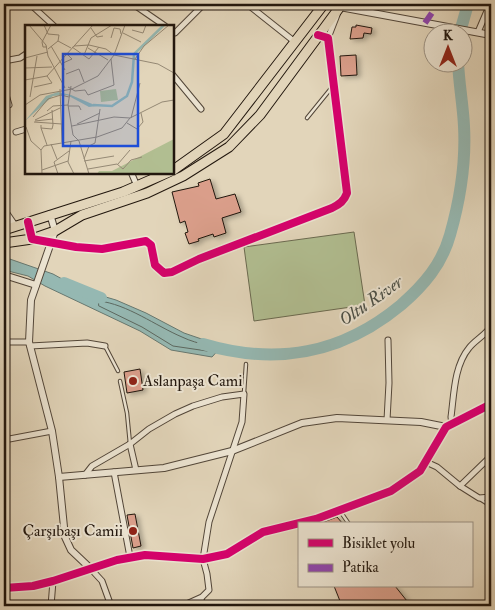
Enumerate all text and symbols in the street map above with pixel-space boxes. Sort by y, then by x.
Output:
north arrow [422,22,472,72]
inset map [25,25,174,174]
text: K [443,27,454,44]
water label: Oltu River [334,270,409,331]
place label: Aslanpaşa Cami [142,371,242,392]
marker: Aslanpaşa Cami [127,375,139,387]
place label: Çarşıbaşı Camii [22,521,123,541]
legend [298,522,472,588]
marker: Çarşıbaşı Camii [127,525,139,537]
text: Bisiklet yolu [342,534,416,553]
text: Patika [342,558,379,577]

